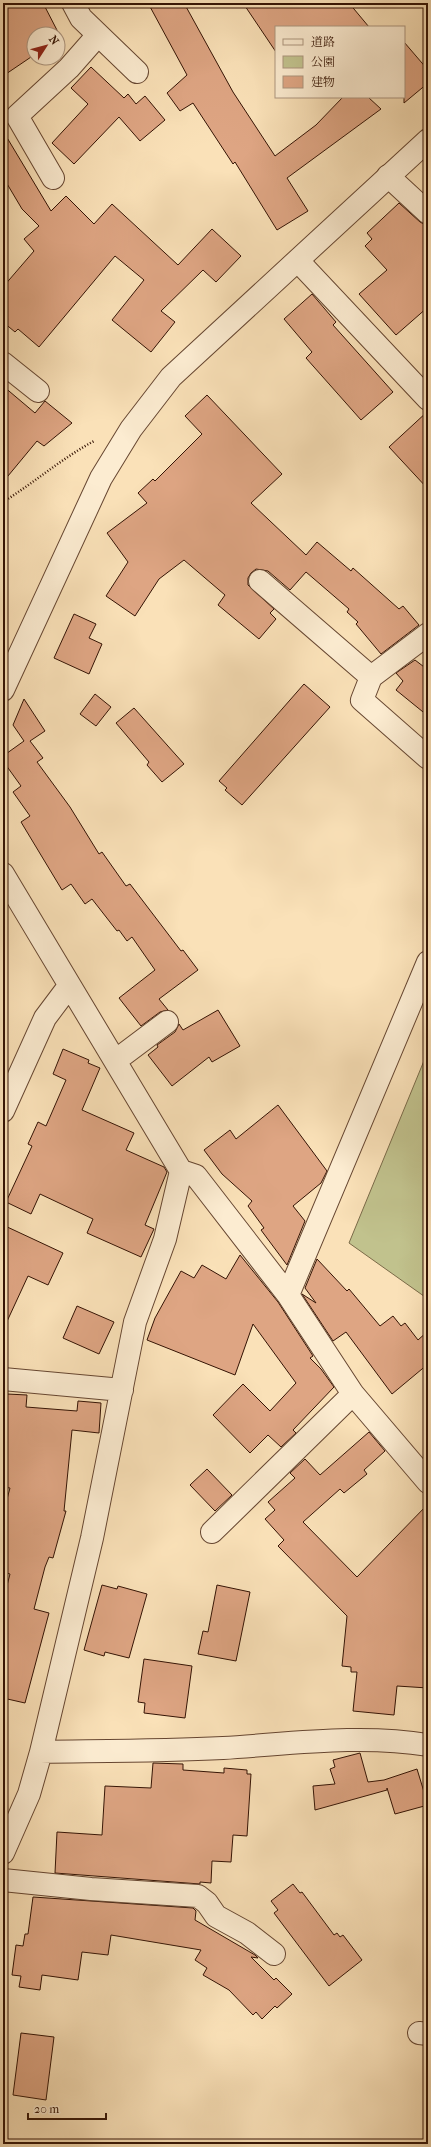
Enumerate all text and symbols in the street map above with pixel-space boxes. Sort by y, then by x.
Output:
north arrow [26,26,66,66]
legend [275,26,405,98]
text: N [46,33,62,48]
text: 道路 [311,35,335,49]
text: 公園 [311,55,335,69]
text: 建物 [311,75,335,89]
scale bar [28,2095,106,2121]
text: 20 m [34,2102,59,2116]

